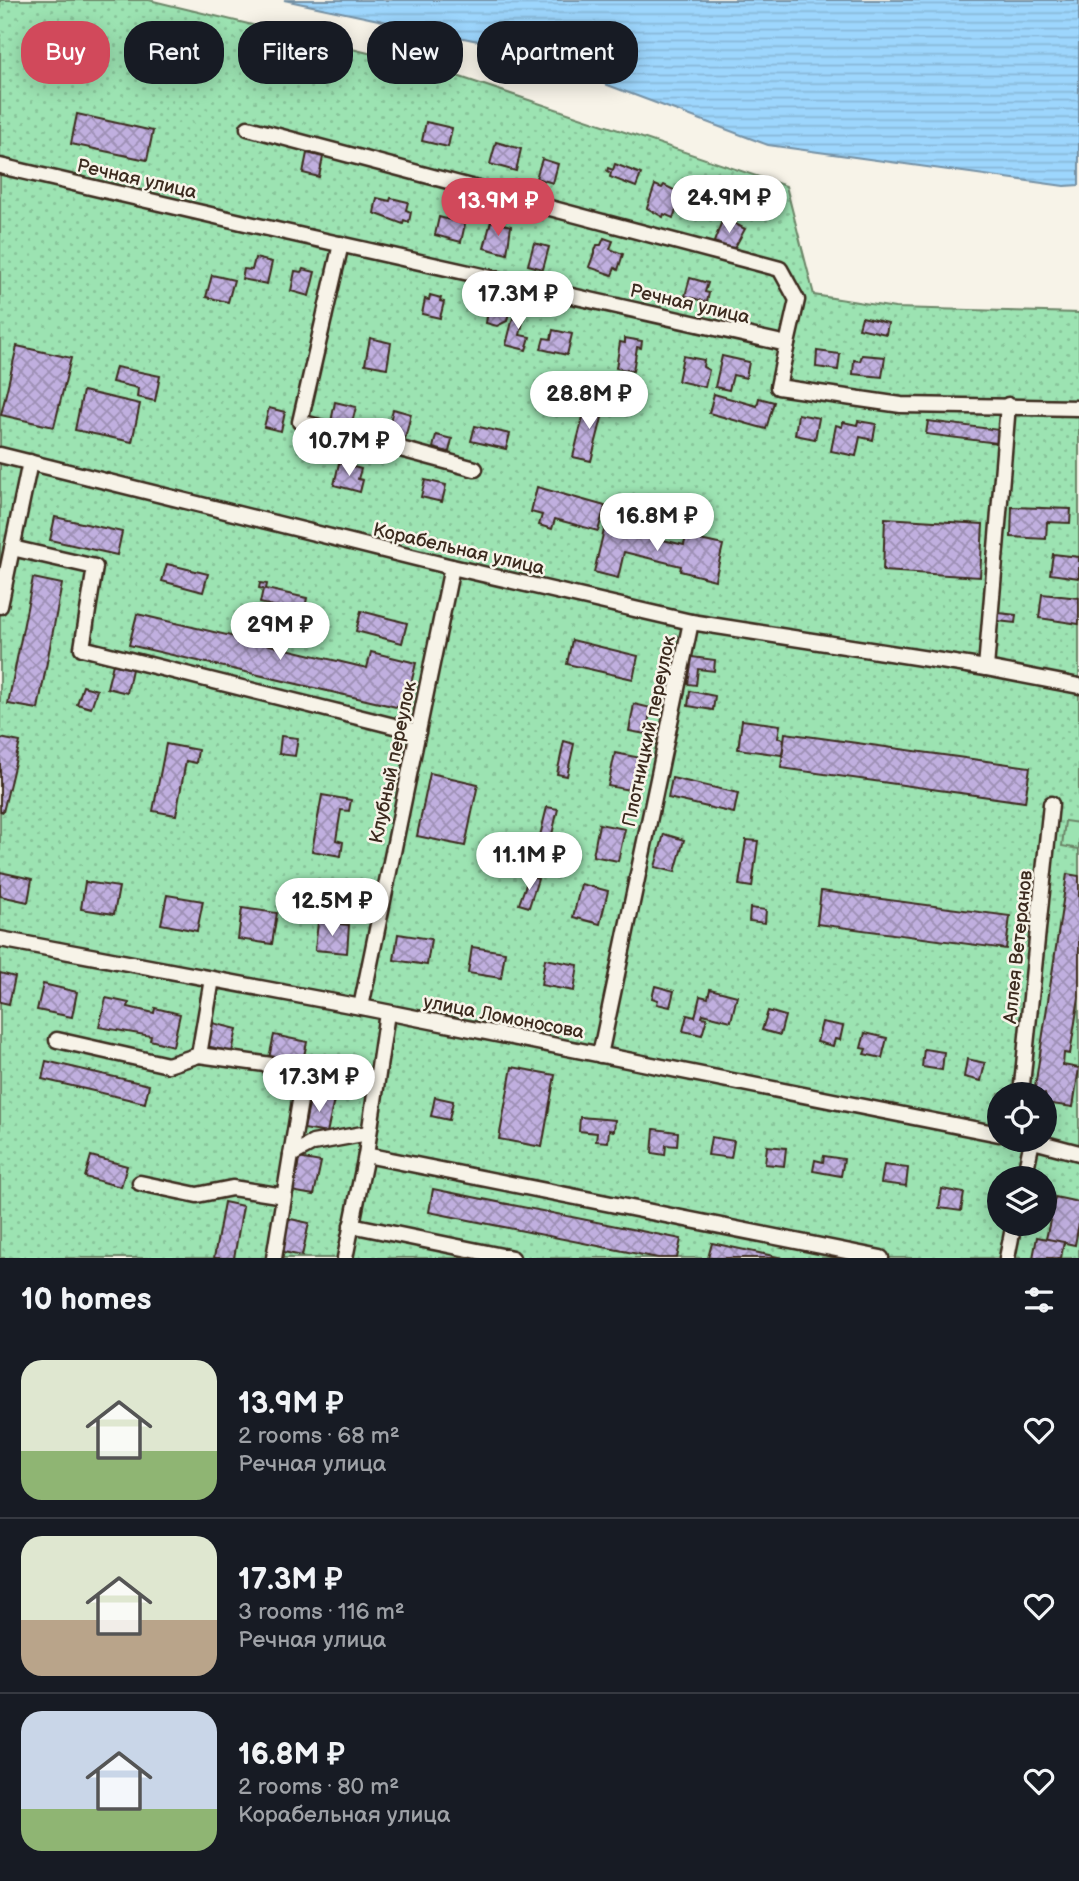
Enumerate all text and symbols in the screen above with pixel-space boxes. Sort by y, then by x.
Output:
chip: Buy [21,21,110,84]
chip: Rent [124,21,224,84]
chip: Filters [238,21,353,84]
chip: New [367,21,463,84]
chip: Apartment [477,21,638,84]
street label: Речная улица [74,154,199,204]
pin: 24.9M ₽ [664,176,794,235]
pin: 13.9M ₽ [433,178,563,238]
text: 24.9M ₽ [687,184,771,212]
text: 13.9M ₽ [457,187,539,215]
pin: 17.3M ₽ [453,272,583,331]
street label: Речная улица [627,279,752,329]
text: 17.3M ₽ [478,280,558,308]
pin: 28.8M ₽ [524,372,654,431]
text: 28.8M ₽ [546,380,632,408]
pin: 10.7M ₽ [284,419,414,478]
text: 10.7M ₽ [308,427,390,455]
pin: 16.8M ₽ [592,494,722,553]
text: 16.8M ₽ [616,502,698,530]
street label: Корабельная улица [371,519,547,580]
pin: 29M ₽ [231,602,329,662]
text: 29M ₽ [247,611,313,639]
street label: Плотницкий переулок [618,634,681,829]
street label: Клубный переулок [365,679,422,845]
pin: 11.1M ₽ [464,832,594,892]
text: 11.1M ₽ [492,841,566,869]
street label: Аллея Ветеранов [999,869,1038,1026]
pin: 12.5M ₽ [267,878,397,938]
text: 12.5M ₽ [291,887,373,915]
street label: улица Ломоносова [421,991,586,1044]
pin: 17.3M ₽ [254,1054,384,1114]
text: 17.3M ₽ [279,1063,359,1091]
map controls [987,1082,1057,1236]
button: locate [987,1082,1057,1152]
button: layers [987,1166,1057,1236]
icon: filters [1020,1281,1058,1319]
text: 10 homes [21,1282,152,1318]
text: 13.9M ₽ [238,1386,344,1422]
icon: home [77,1388,161,1472]
icon: heart [1020,1411,1058,1449]
text: 2 rooms · 68 m² [238,1422,400,1450]
text: Речная улица [238,1450,386,1478]
text: 17.3M ₽ [238,1562,343,1598]
icon: home [77,1564,161,1648]
icon: heart [1020,1587,1058,1625]
text: 3 rooms · 116 m² [238,1598,405,1626]
text: Речная улица [238,1626,386,1654]
text: 16.8M ₽ [238,1737,345,1773]
icon: home [77,1739,161,1823]
icon: heart [1020,1762,1058,1800]
text: 2 rooms · 80 m² [238,1773,399,1801]
text: Корабельная улица [238,1801,451,1829]

